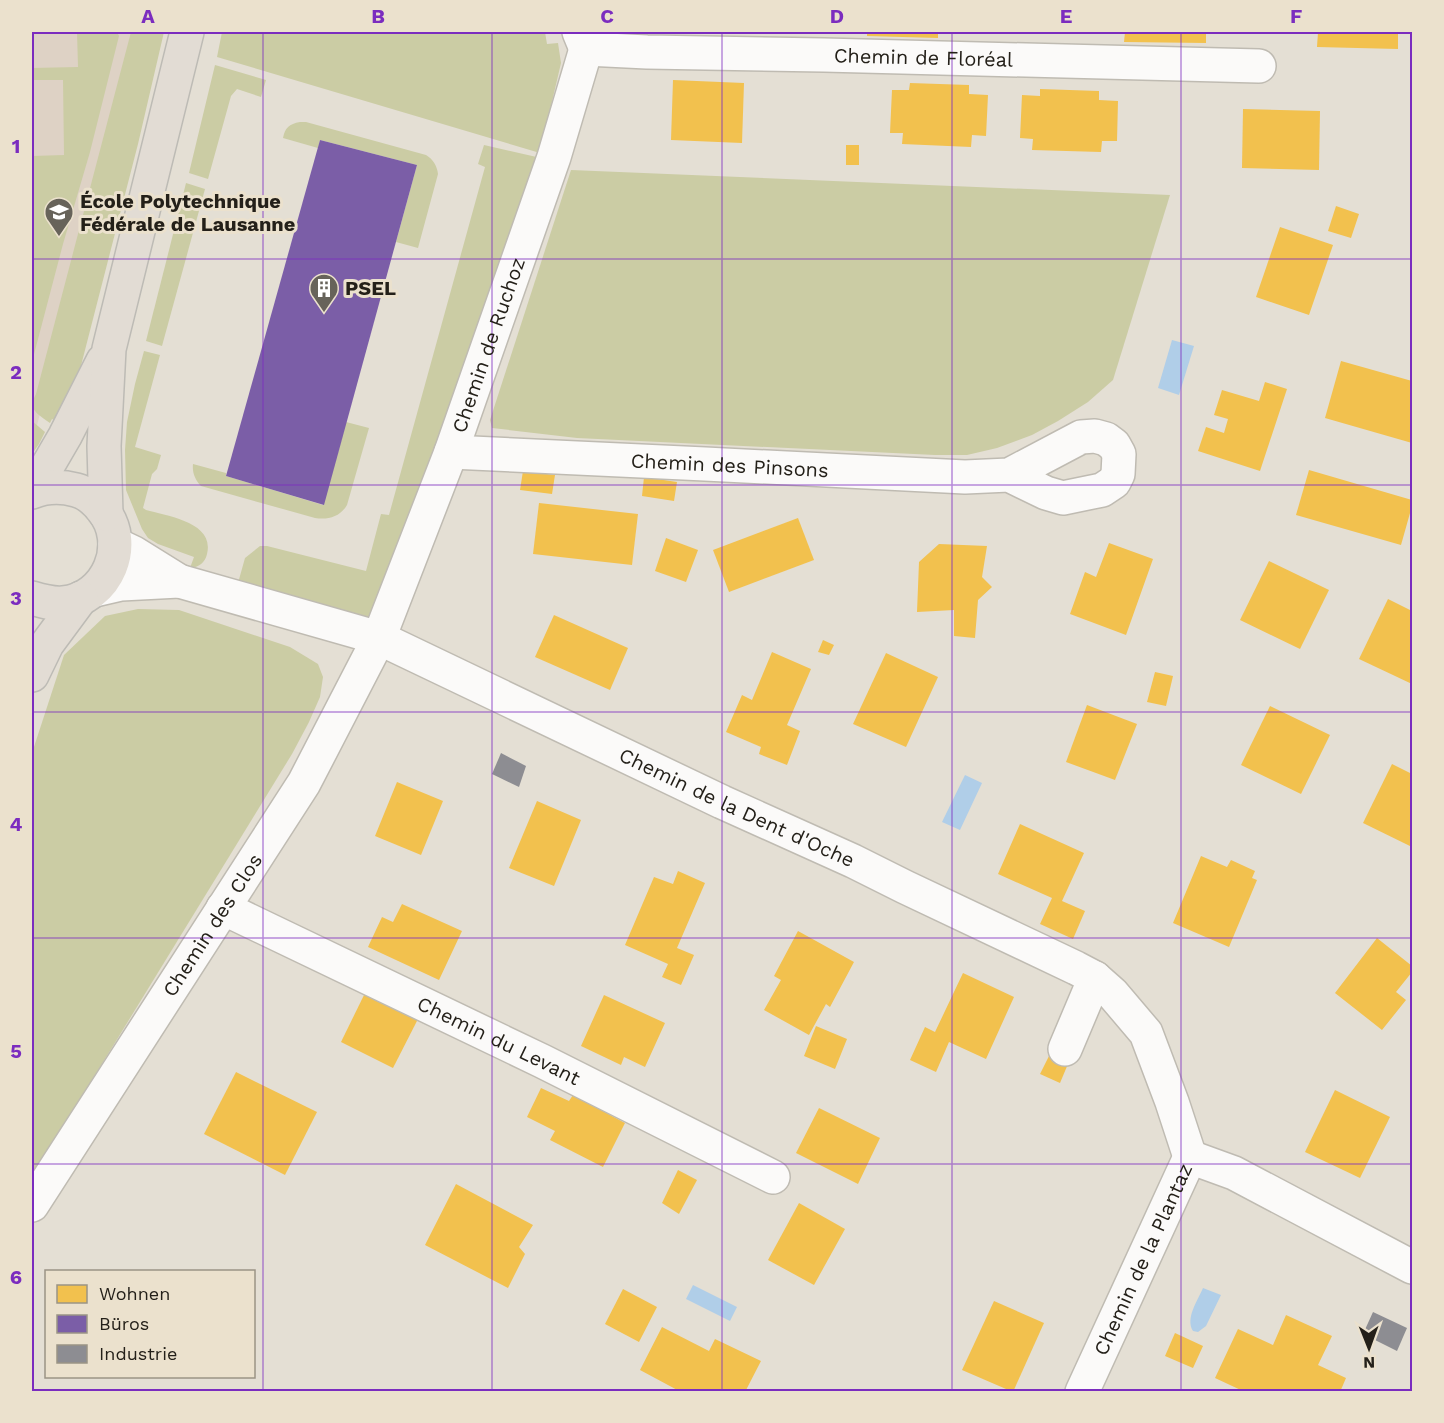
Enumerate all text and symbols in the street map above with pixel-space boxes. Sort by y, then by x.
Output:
text: A [141,4,155,28]
text: B [371,4,385,28]
text: C [600,4,614,28]
text: D [830,4,844,28]
text: E [1060,4,1072,28]
text: F [1290,4,1302,28]
street label: Chemin de Floréal [834,43,1013,72]
text: 1 [12,134,20,158]
place label: École Polytechnique Fédérale de Lausanne [80,189,295,236]
school or university icon: École Polytechnique Fédérale de Lausanne [43,196,75,238]
street label: Chemin de Ruchoz [447,254,530,436]
building icon: PSEL [308,272,340,314]
place label: PSEL [345,276,396,300]
text: 2 [10,360,22,384]
street label: Chemin des Pinsons [630,449,829,482]
text: 3 [10,586,22,610]
street label: Chemin de la Dent d'Oche [615,743,858,872]
text: 4 [10,812,23,836]
street label: Chemin des Clos [158,849,267,1001]
street label: Chemin du Levant [413,991,585,1090]
text: 5 [10,1039,22,1063]
street label: Chemin de la Plantaz [1089,1160,1197,1359]
text: 6 [10,1265,22,1289]
legend [45,1270,255,1378]
text: Wohnen [99,1283,170,1304]
text: Büros [99,1313,149,1334]
north arrow [1339,1318,1399,1378]
text: Industrie [99,1343,177,1364]
text: N [1363,1353,1375,1372]

